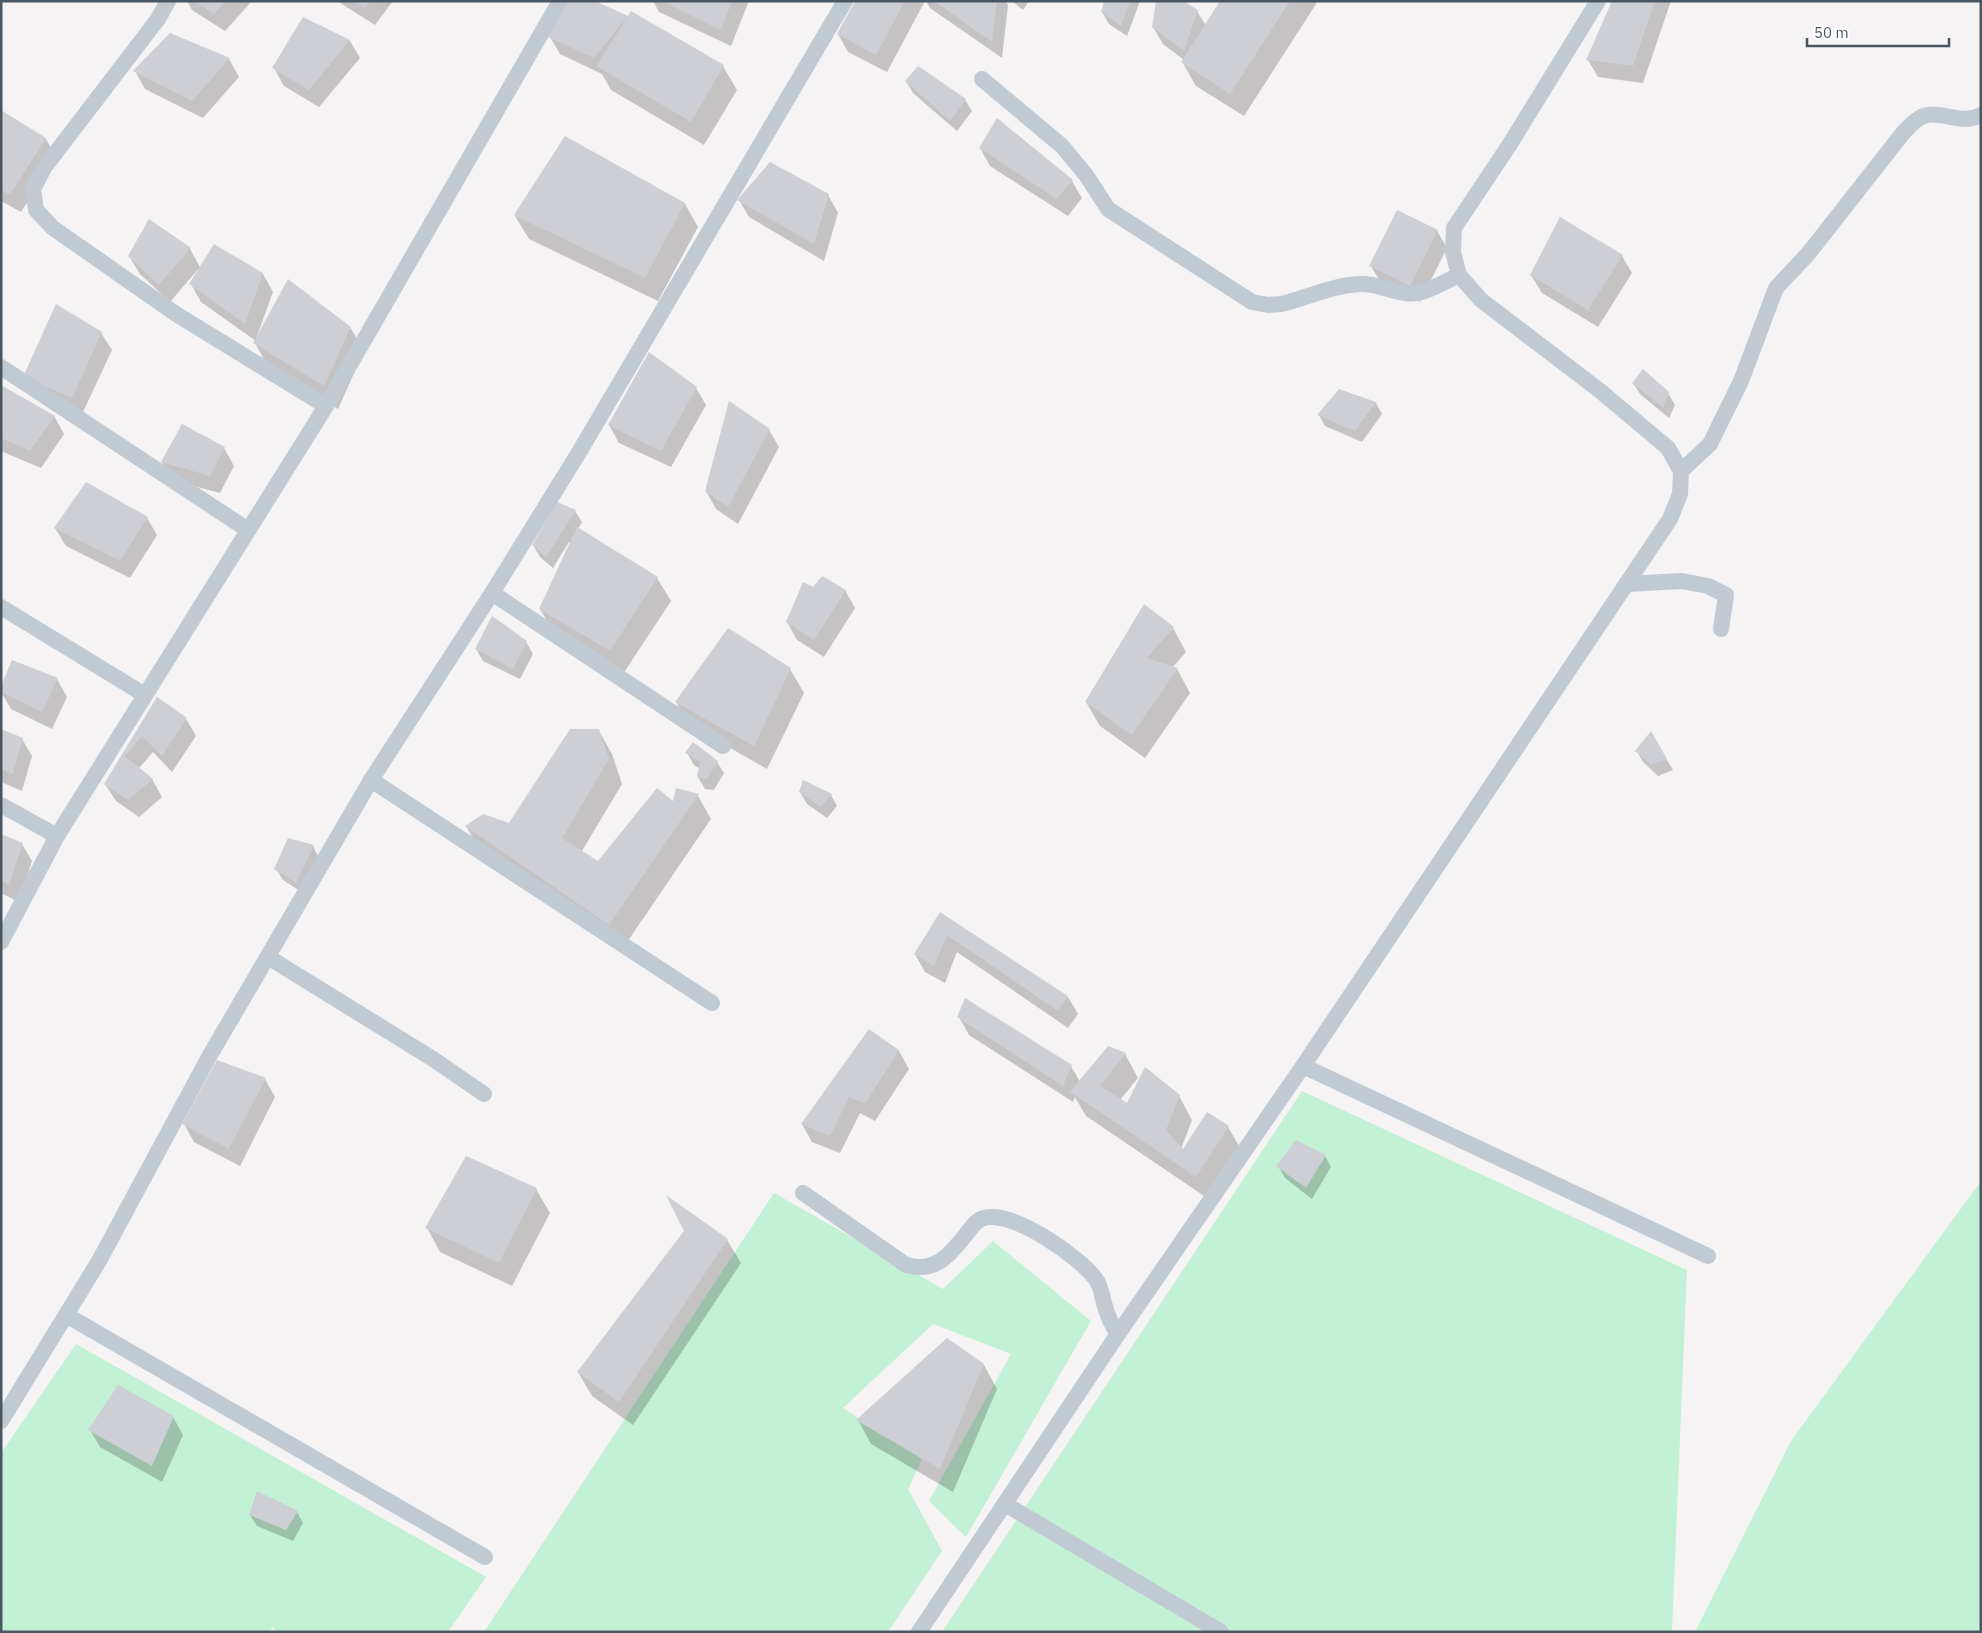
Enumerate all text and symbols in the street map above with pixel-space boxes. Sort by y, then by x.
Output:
scale bar [1807,15,1950,47]
text: 50 m [1814,23,1849,42]

